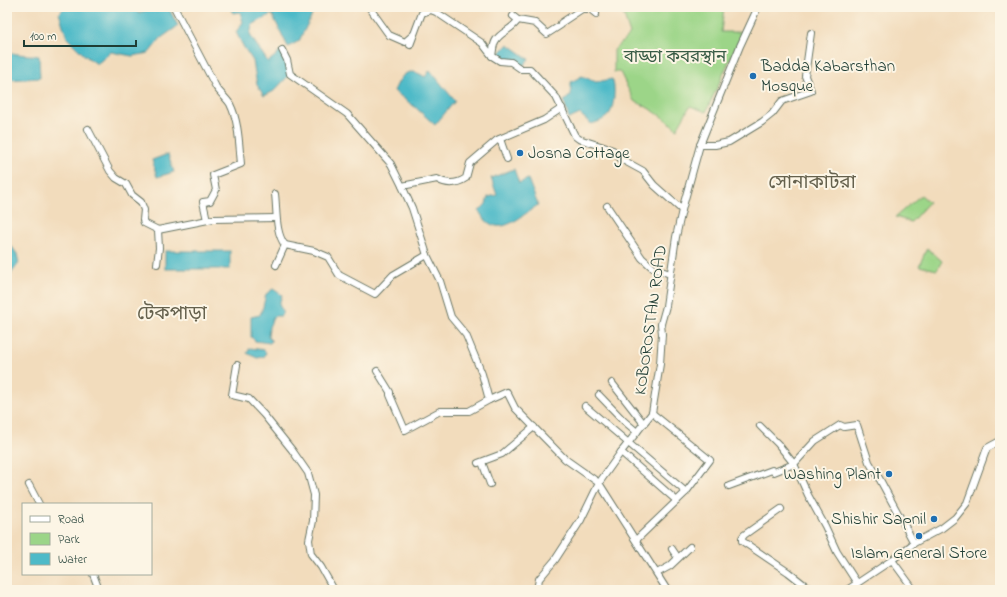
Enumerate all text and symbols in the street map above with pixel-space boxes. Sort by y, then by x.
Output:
scale bar [24,22,136,48]
text: 100 m [30,28,57,46]
park label: বাড্ডা কবরস্থান [623,45,727,70]
place label: Badda Kabarsthan Mosque [760,54,895,99]
marker: Badda Kabarsthan Mosque [748,71,758,81]
place label: Josna Cottage [528,141,630,168]
marker: Josna Cottage [515,148,525,158]
district label: সোনাকাটরা [768,170,857,197]
street label: KOBOROSTAN ROAD [628,243,674,397]
district label: টেকপাড়া [137,301,208,328]
place label: Washing Plant [784,462,881,489]
marker: Washing Plant [884,469,894,479]
legend [22,503,152,575]
place label: Shishir Sapnil [831,507,926,532]
text: Road [58,511,84,529]
marker: Shishir Sapnil [929,514,939,524]
text: Park [58,531,80,549]
marker: Islam General Store [914,531,924,541]
place label: Islam General Store [851,541,988,566]
text: Water [58,551,87,569]

